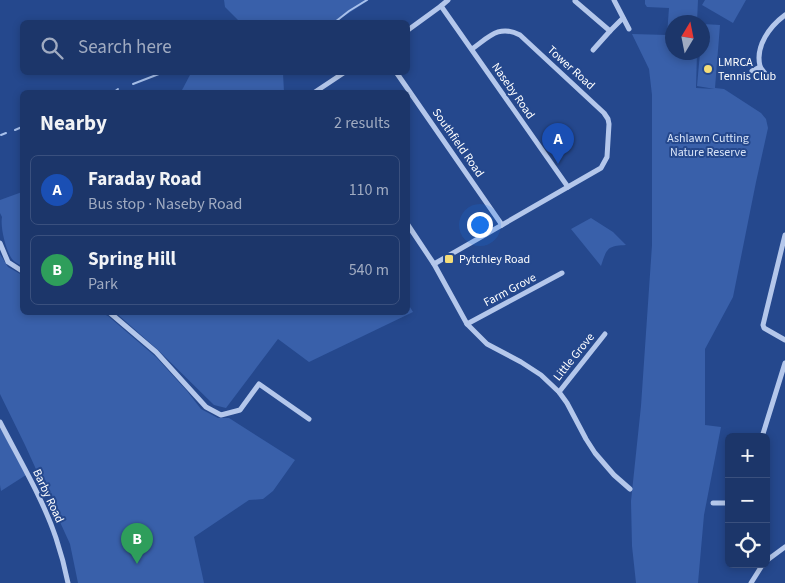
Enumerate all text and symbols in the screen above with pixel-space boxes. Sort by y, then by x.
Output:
north arrow [665,15,710,60]
search box [20,20,410,75]
icon: search [38,34,66,62]
text: Search here [78,34,172,61]
street label: Tower Road [543,42,599,94]
place label: LMRCA Tennis Club [718,54,777,85]
street label: Naseby Road [487,59,539,123]
marker: LMRCA Tennis Club [702,63,714,75]
street label: Southfield Road [428,105,488,181]
text: Nearby [40,108,107,138]
text: 2 results [334,112,390,134]
pin: A [542,123,574,164]
park label: Ashlawn Cutting Nature Reserve [667,130,749,161]
text: Faraday Road [88,166,202,193]
text: A [52,179,62,201]
text: 110 m [349,179,389,201]
text: Bus stop · Naseby Road [88,193,242,215]
your location [467,212,493,238]
text: Spring Hill [88,246,176,273]
place label: Pytchley Road [459,251,530,268]
marker: Pytchley Road [443,253,455,265]
text: B [52,259,62,281]
text: 540 m [349,259,389,281]
street label: Farm Grove [481,269,539,311]
text: Park [88,273,118,295]
street label: Little Grove [549,329,599,385]
map controls [725,433,770,568]
button: + [725,433,770,478]
street label: Barby Road [28,466,68,526]
button: − [725,478,770,523]
pin: B [121,523,153,564]
button: locate [725,523,770,568]

